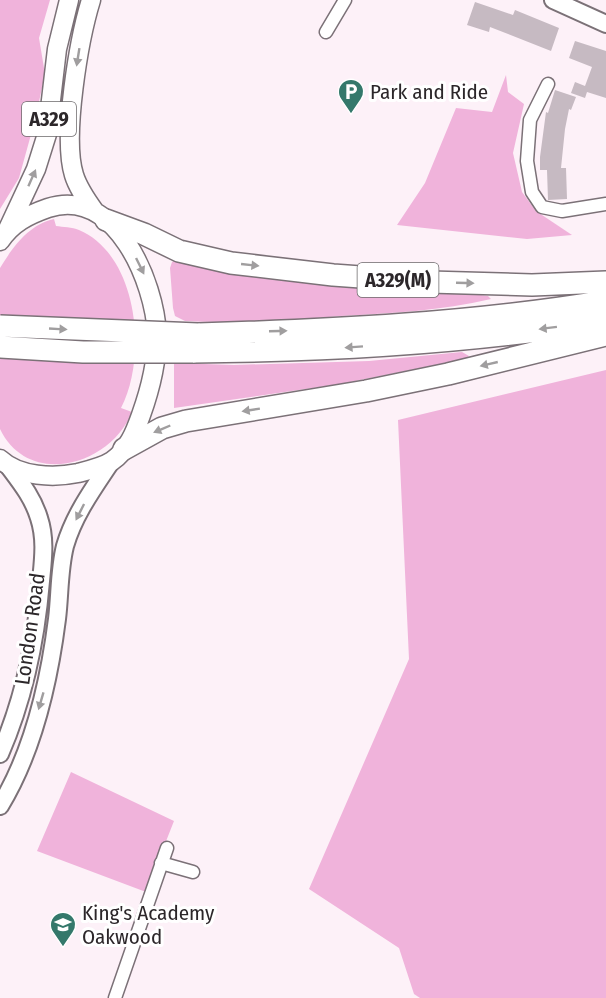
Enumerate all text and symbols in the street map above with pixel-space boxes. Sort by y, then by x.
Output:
one-way arrow [74,48,83,67]
parking icon: Park and Ride [336,77,366,115]
place label: Park and Ride [370,79,488,105]
road number: A329 [22,102,76,136]
one-way arrow [27,168,37,186]
one-way arrow [135,258,145,275]
one-way arrow [240,260,259,270]
road number: A329(M) [358,263,438,297]
one-way arrow [455,279,474,288]
one-way arrow [49,324,68,334]
one-way arrow [538,324,557,333]
one-way arrow [268,327,287,336]
one-way arrow [344,342,363,352]
one-way arrow [480,360,498,370]
one-way arrow [242,406,261,415]
one-way arrow [153,425,171,434]
one-way arrow [75,503,85,520]
street label: London Road [9,571,51,687]
one-way arrow [36,693,45,711]
place label: King's Academy Oakwood [82,900,215,950]
school or university icon: King's Academy Oakwood [48,910,78,948]

